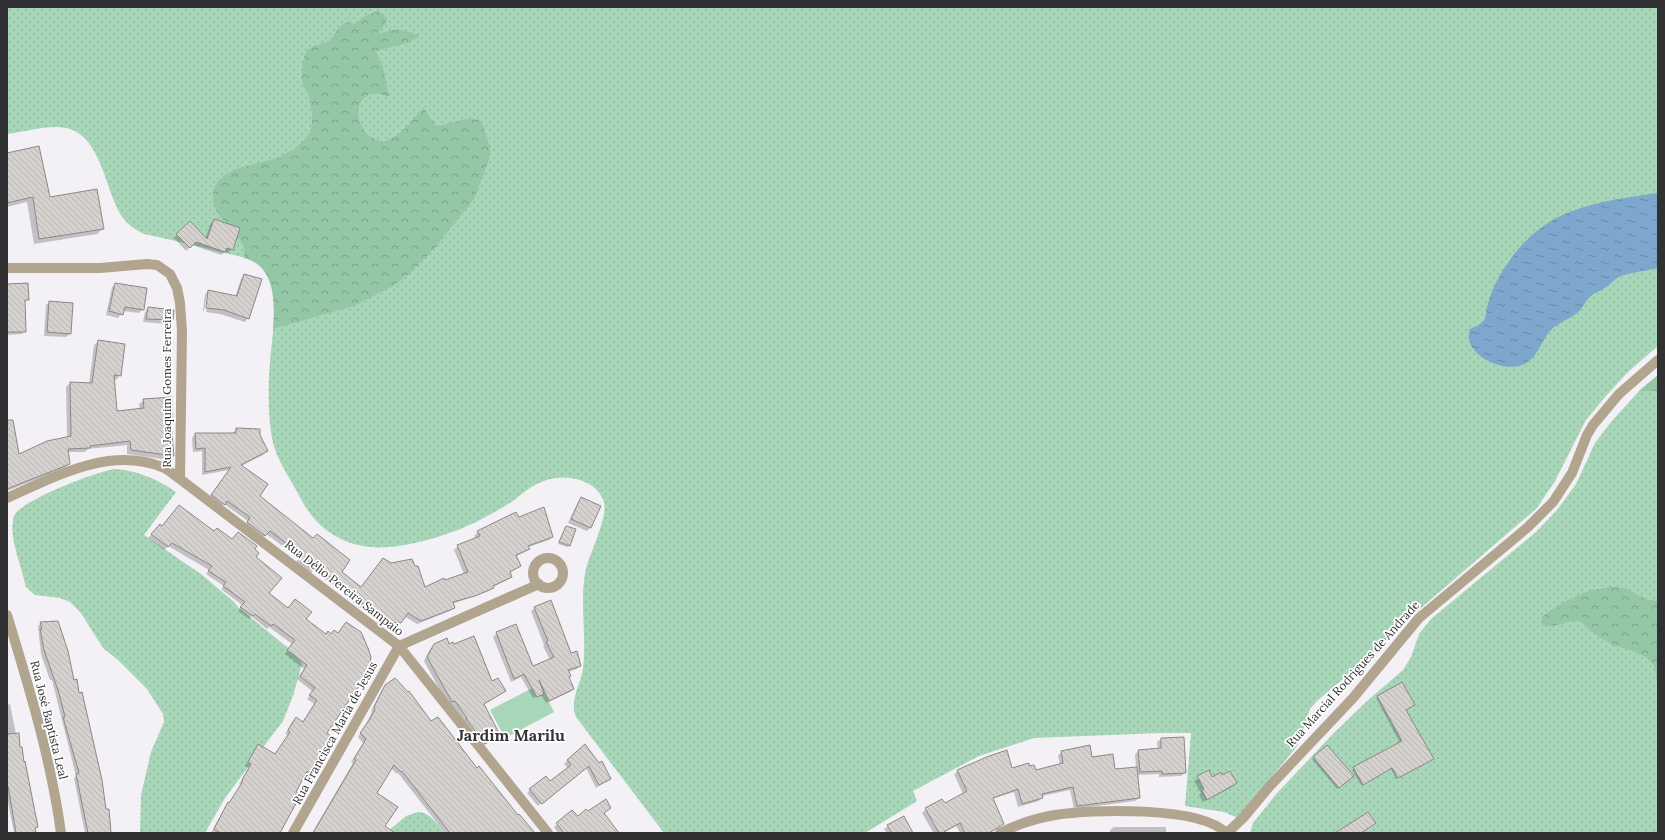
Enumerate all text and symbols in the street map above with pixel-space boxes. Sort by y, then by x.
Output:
street label: Rua Joaquim Gomes Ferreira [159,308,174,468]
street label: Rua Délio Pereira Sampaio [282,536,407,639]
street label: Rua Marcial Rodrigues de Andrade [1283,597,1423,750]
street label: Rua Francisca Maria de Jesus [289,658,380,807]
street label: Rua José Baptista Leal [27,659,72,781]
district label: Jardim Marilu [457,725,565,745]

